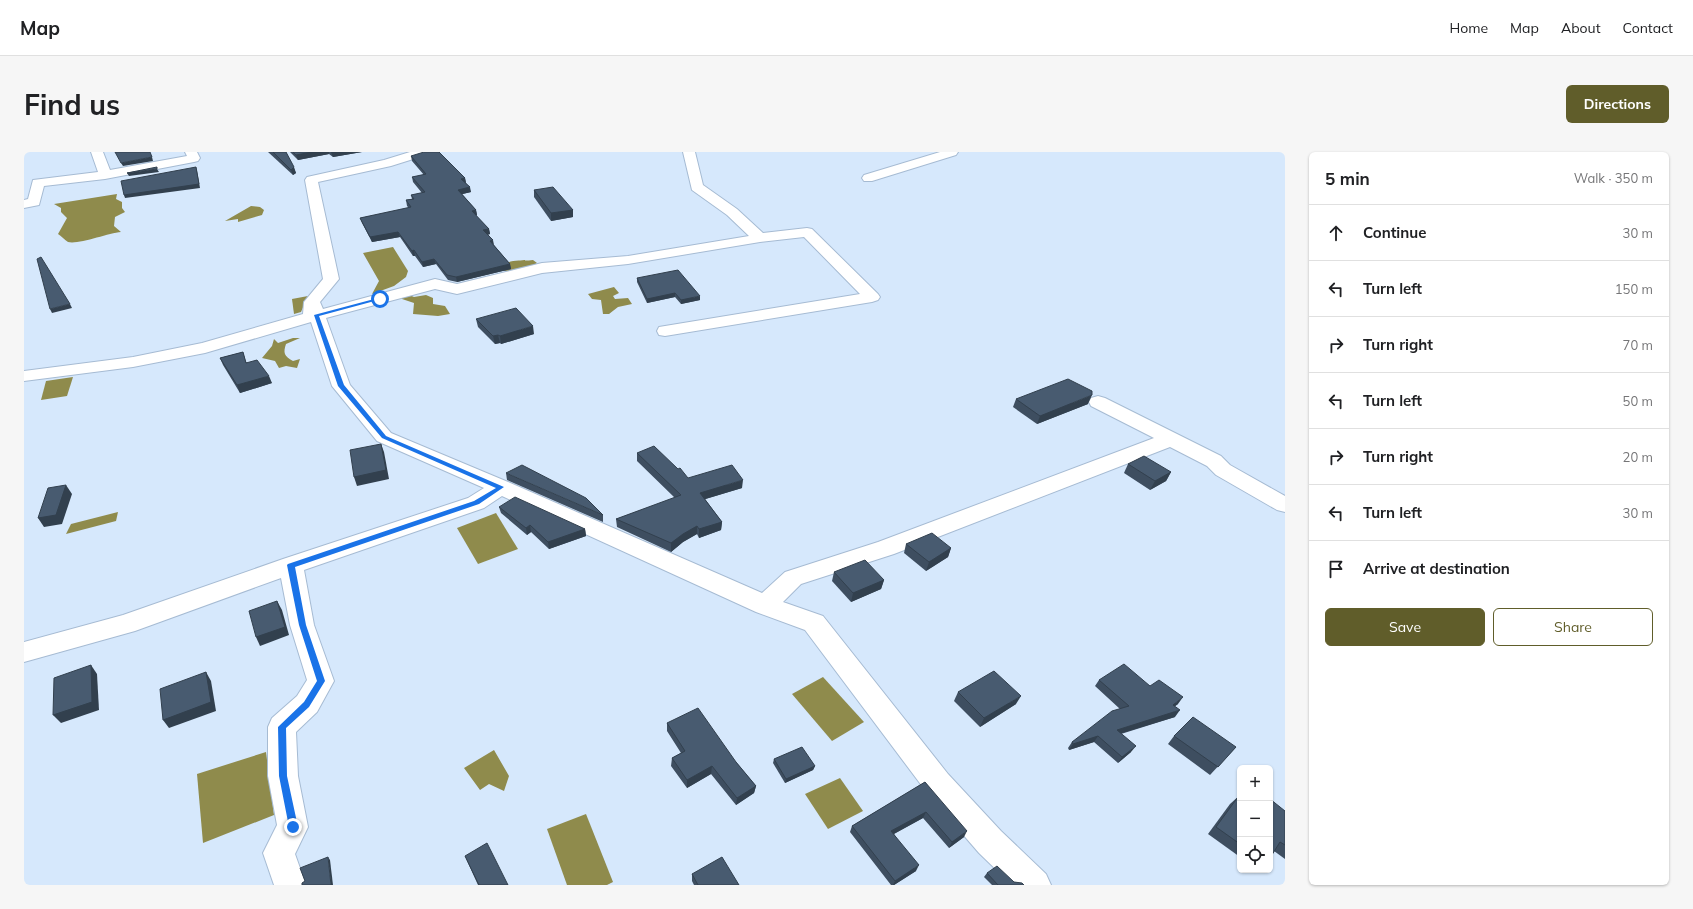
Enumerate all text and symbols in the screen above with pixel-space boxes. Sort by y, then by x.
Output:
text: Map [20,16,60,40]
text: Home [1449,19,1488,37]
text: Map [1510,19,1539,37]
text: About [1561,19,1601,37]
text: Contact [1623,19,1673,37]
button: Directions [1566,85,1669,123]
text: Find us [24,87,120,122]
text: 5 min [1325,168,1370,189]
text: Walk · 350 m [1574,170,1653,186]
icon: ahead [1325,222,1347,244]
text: Continue [1363,223,1426,242]
text: 30 m [1623,225,1653,241]
icon: left [1325,278,1347,300]
text: Turn left [1363,279,1422,298]
text: 150 m [1615,281,1653,297]
route start [371,290,389,308]
icon: right [1325,334,1347,356]
text: Turn right [1363,335,1433,354]
text: 70 m [1623,337,1653,353]
icon: left [1325,390,1347,412]
text: Turn left [1363,391,1422,410]
text: 50 m [1623,393,1653,409]
icon: right [1325,446,1347,468]
text: Turn right [1363,447,1433,466]
text: 20 m [1623,449,1653,465]
icon: left [1325,502,1347,524]
text: Turn left [1363,503,1422,522]
text: 30 m [1623,505,1653,521]
icon: arrive [1325,558,1347,580]
text: Arrive at destination [1363,559,1510,578]
button: Save [1325,608,1485,646]
button: Share [1493,608,1653,646]
map controls [1237,765,1273,873]
button: + [1237,765,1273,801]
button: − [1237,801,1273,837]
route end [284,818,302,836]
button: locate [1237,837,1273,873]

